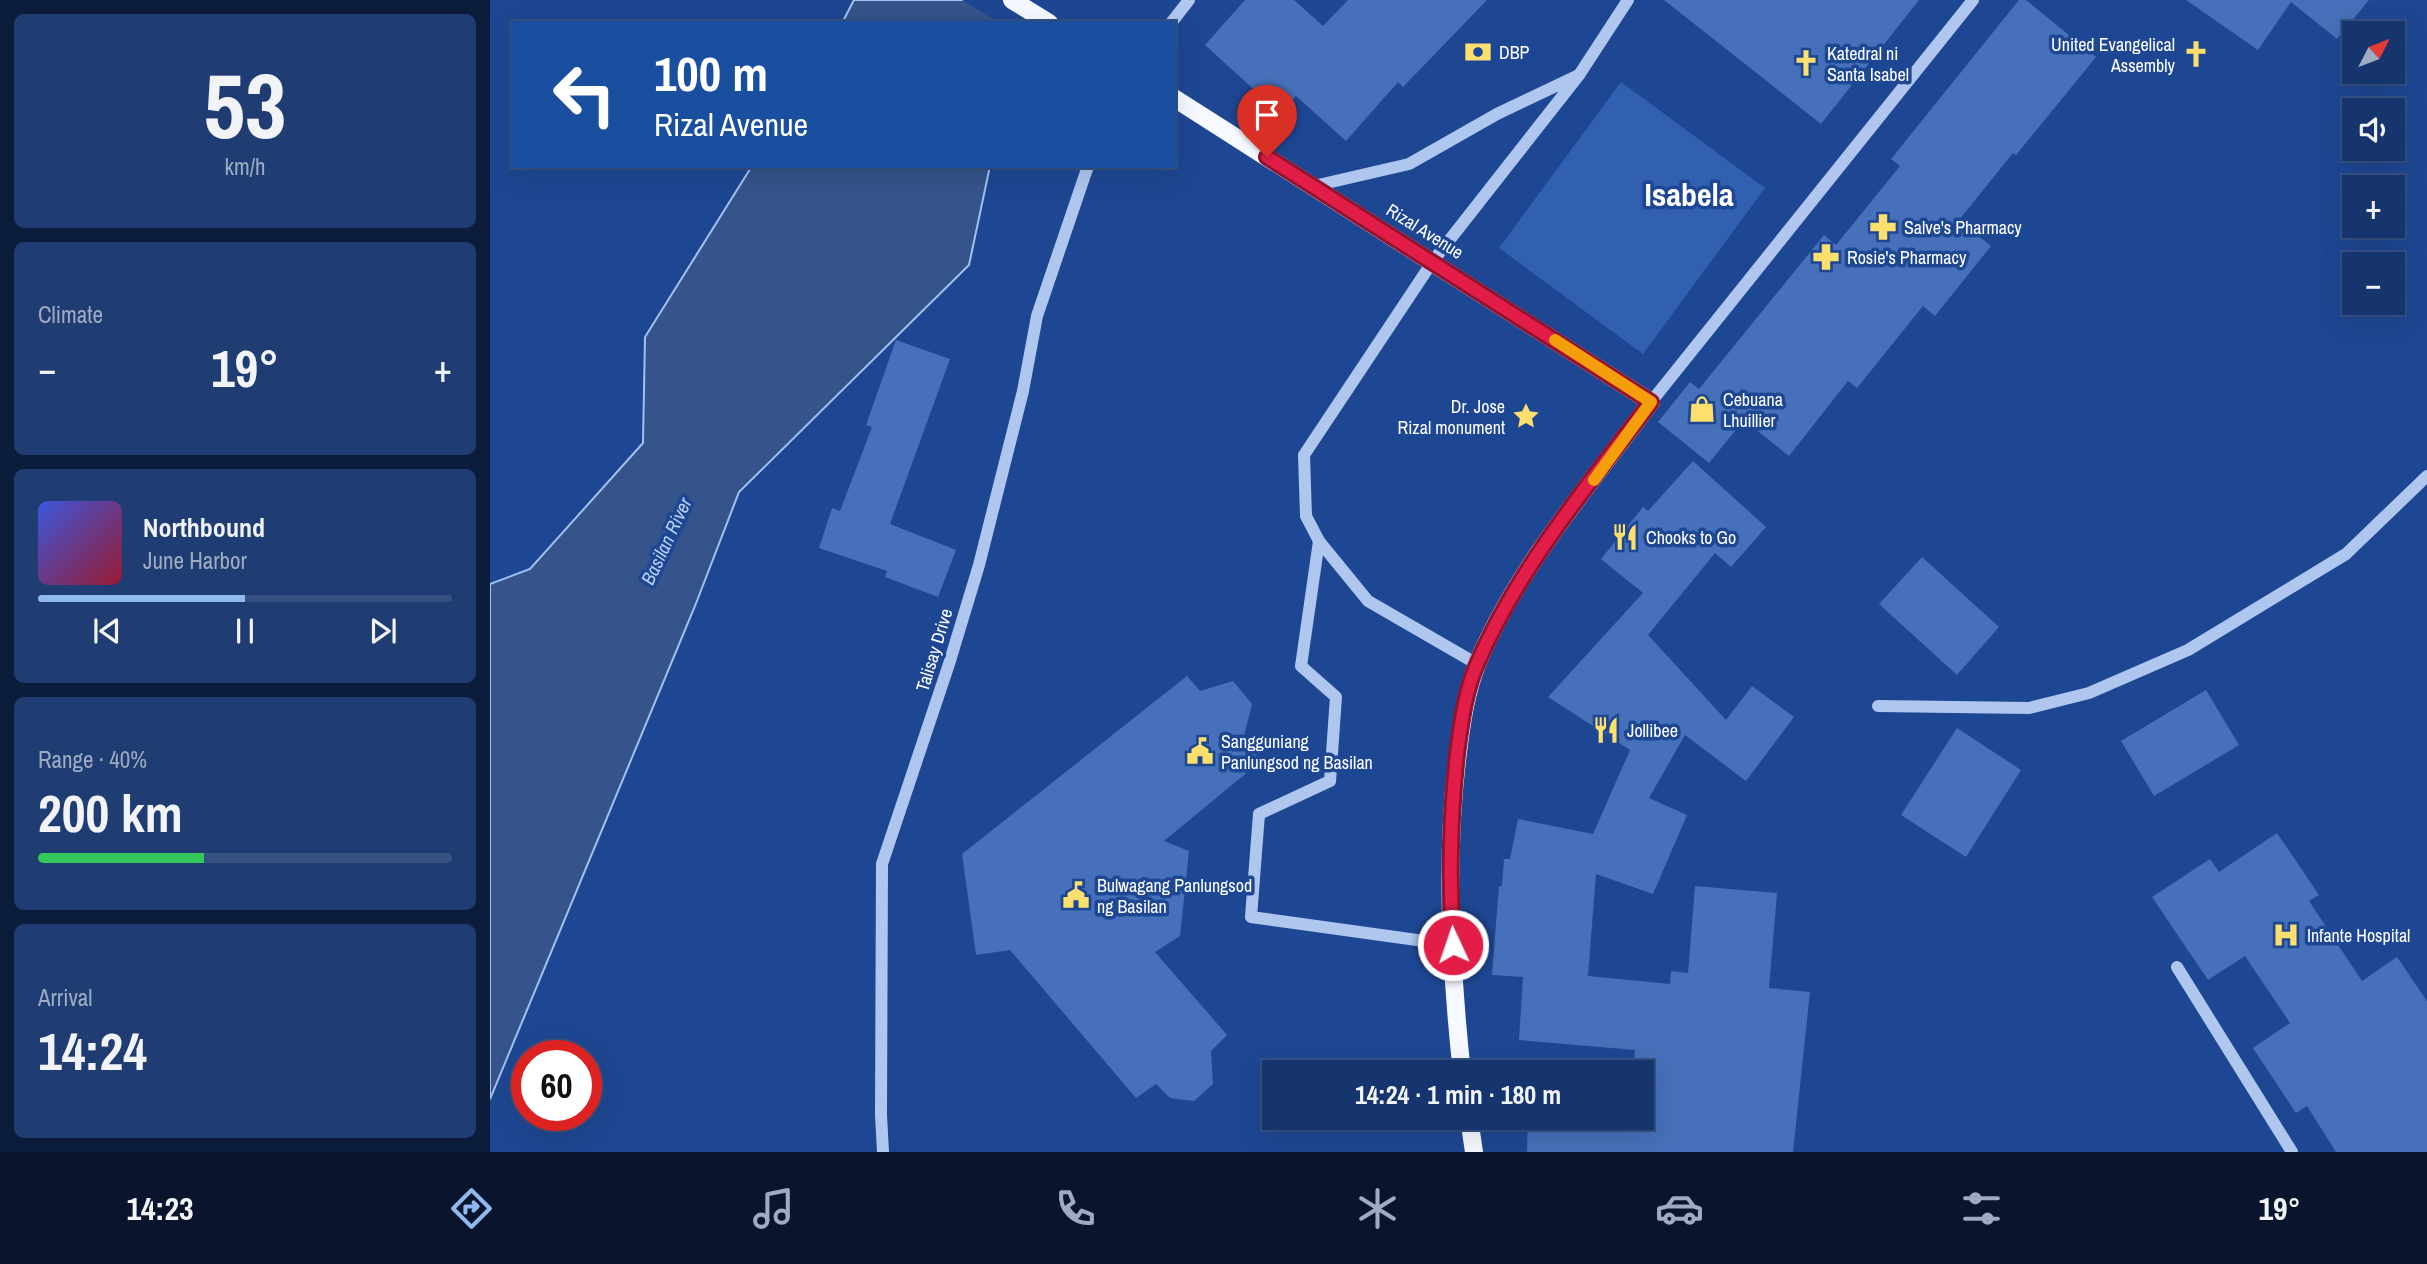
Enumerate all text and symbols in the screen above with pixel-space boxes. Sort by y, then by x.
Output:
north arrow [2342,21,2404,84]
map controls [2342,21,2405,315]
place label: United Evangelical Assembly [2051,32,2176,78]
bank icon: DBP [1463,37,1493,67]
church icon: United Evangelical Assembly [2181,39,2211,69]
text: 100 m [654,40,768,106]
place label: DBP [1499,40,1530,65]
place label: Katedral ni Santa Isabel [1827,41,1909,87]
text: 53 [204,44,287,166]
church icon: Katedral ni Santa Isabel [1791,48,1821,78]
icon: left [539,49,630,140]
pin [1237,85,1297,157]
icon: arrive [1248,96,1286,134]
button: sound [2342,98,2405,161]
text: Rizal Avenue [654,103,808,146]
text: km/h [225,151,265,182]
district label: Isabela [1645,173,1734,216]
button: + [2342,175,2405,238]
street label: Rizal Avenue [1382,197,1468,265]
pharmacy icon: Salve's Pharmacy [1868,212,1898,242]
place label: Salve's Pharmacy [1904,215,2022,240]
pharmacy icon: Rosie's Pharmacy [1811,242,1841,272]
place label: Rosie's Pharmacy [1847,245,1967,270]
button: − [2342,252,2405,315]
text: Climate [38,299,103,330]
text: 19° [211,333,279,403]
text: − [38,343,56,394]
text: + [434,343,452,394]
place label: Cebuana Lhuillier [1723,387,1783,433]
place label: Dr. Jose Rizal monument [1398,394,1505,440]
shop icon: Cebuana Lhuillier [1687,394,1717,424]
place icon: Dr. Jose Rizal monument [1511,401,1541,431]
water label: Basilan River [634,492,698,589]
text: Northbound [143,510,265,545]
restaurant icon: Chooks to Go [1610,522,1640,552]
place label: Chooks to Go [1646,525,1736,550]
text: June Harbor [143,545,247,576]
street label: Talisay Drive [910,605,958,695]
icon: previous [88,612,126,650]
icon: pause [226,612,264,650]
icon: next [364,612,402,650]
restaurant icon: Jollibee [1591,715,1621,745]
place label: Jollibee [1627,718,1678,743]
place label: Sangguniang Panlungsod ng Basilan [1221,729,1373,775]
public building icon: Sangguniang Panlungsod ng Basilan [1185,736,1215,766]
text: Range · 40% [38,744,147,775]
text: 200 km [38,778,183,848]
place label: Bulwagang Panlungsod ng Basilan [1097,873,1252,919]
public building icon: Bulwagang Panlungsod ng Basilan [1061,880,1091,910]
position arrow [1416,908,1490,982]
hospital icon: Infante Hospital [2271,920,2301,950]
place label: Infante Hospital [2307,923,2410,948]
text: Arrival [38,982,93,1013]
text: 14:24 [38,1016,147,1086]
speed limit sign: 60 [511,1040,602,1131]
text: 14:24 · 1 min · 180 m [1355,1077,1561,1112]
icon: directions [447,1184,496,1233]
icon: music [749,1184,798,1233]
icon: phone [1051,1184,1100,1233]
icon: climate [1353,1184,1402,1233]
icon: car [1655,1184,1704,1233]
icon: filters [1957,1184,2006,1233]
text: 14:23 [126,1187,194,1230]
text: 19° [2258,1187,2300,1230]

